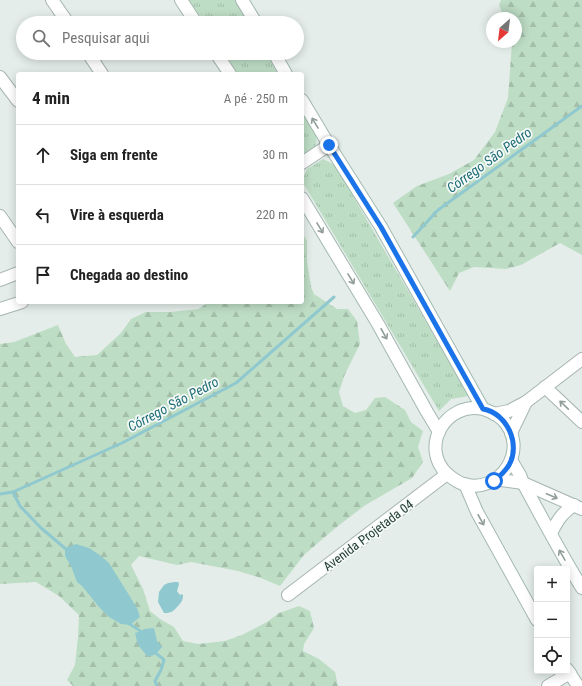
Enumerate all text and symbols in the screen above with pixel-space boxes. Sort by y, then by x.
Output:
north arrow [486,12,522,48]
search box [16,16,304,60]
icon: search [30,27,52,49]
text: Pesquisar aqui [62,29,150,47]
text: 4 min [32,88,70,108]
text: A pé · 250 m [224,91,288,106]
one-way arrow [311,117,319,129]
water label: Córrego São Pedro [444,124,535,196]
route end [320,136,338,154]
icon: ahead [32,144,54,166]
text: Siga em frente [70,146,158,164]
text: 30 m [262,147,288,162]
icon: left [32,204,54,226]
text: Vire à esquerda [70,206,164,224]
text: 220 m [256,207,288,222]
one-way arrow [316,222,324,234]
icon: arrive [32,264,54,286]
text: Chegada ao destino [70,266,188,284]
one-way arrow [347,273,355,284]
one-way arrow [381,328,388,340]
water label: Córrego São Pedro [125,373,221,435]
one-way arrow [559,401,569,410]
route start [485,472,503,490]
one-way arrow [546,493,558,500]
street label: Avenida Projetada 04 [320,496,417,574]
one-way arrow [478,513,486,525]
one-way arrow [558,549,566,561]
map controls [534,566,570,674]
button: + [534,566,570,602]
button: − [534,602,570,638]
button: locate [534,638,570,674]

